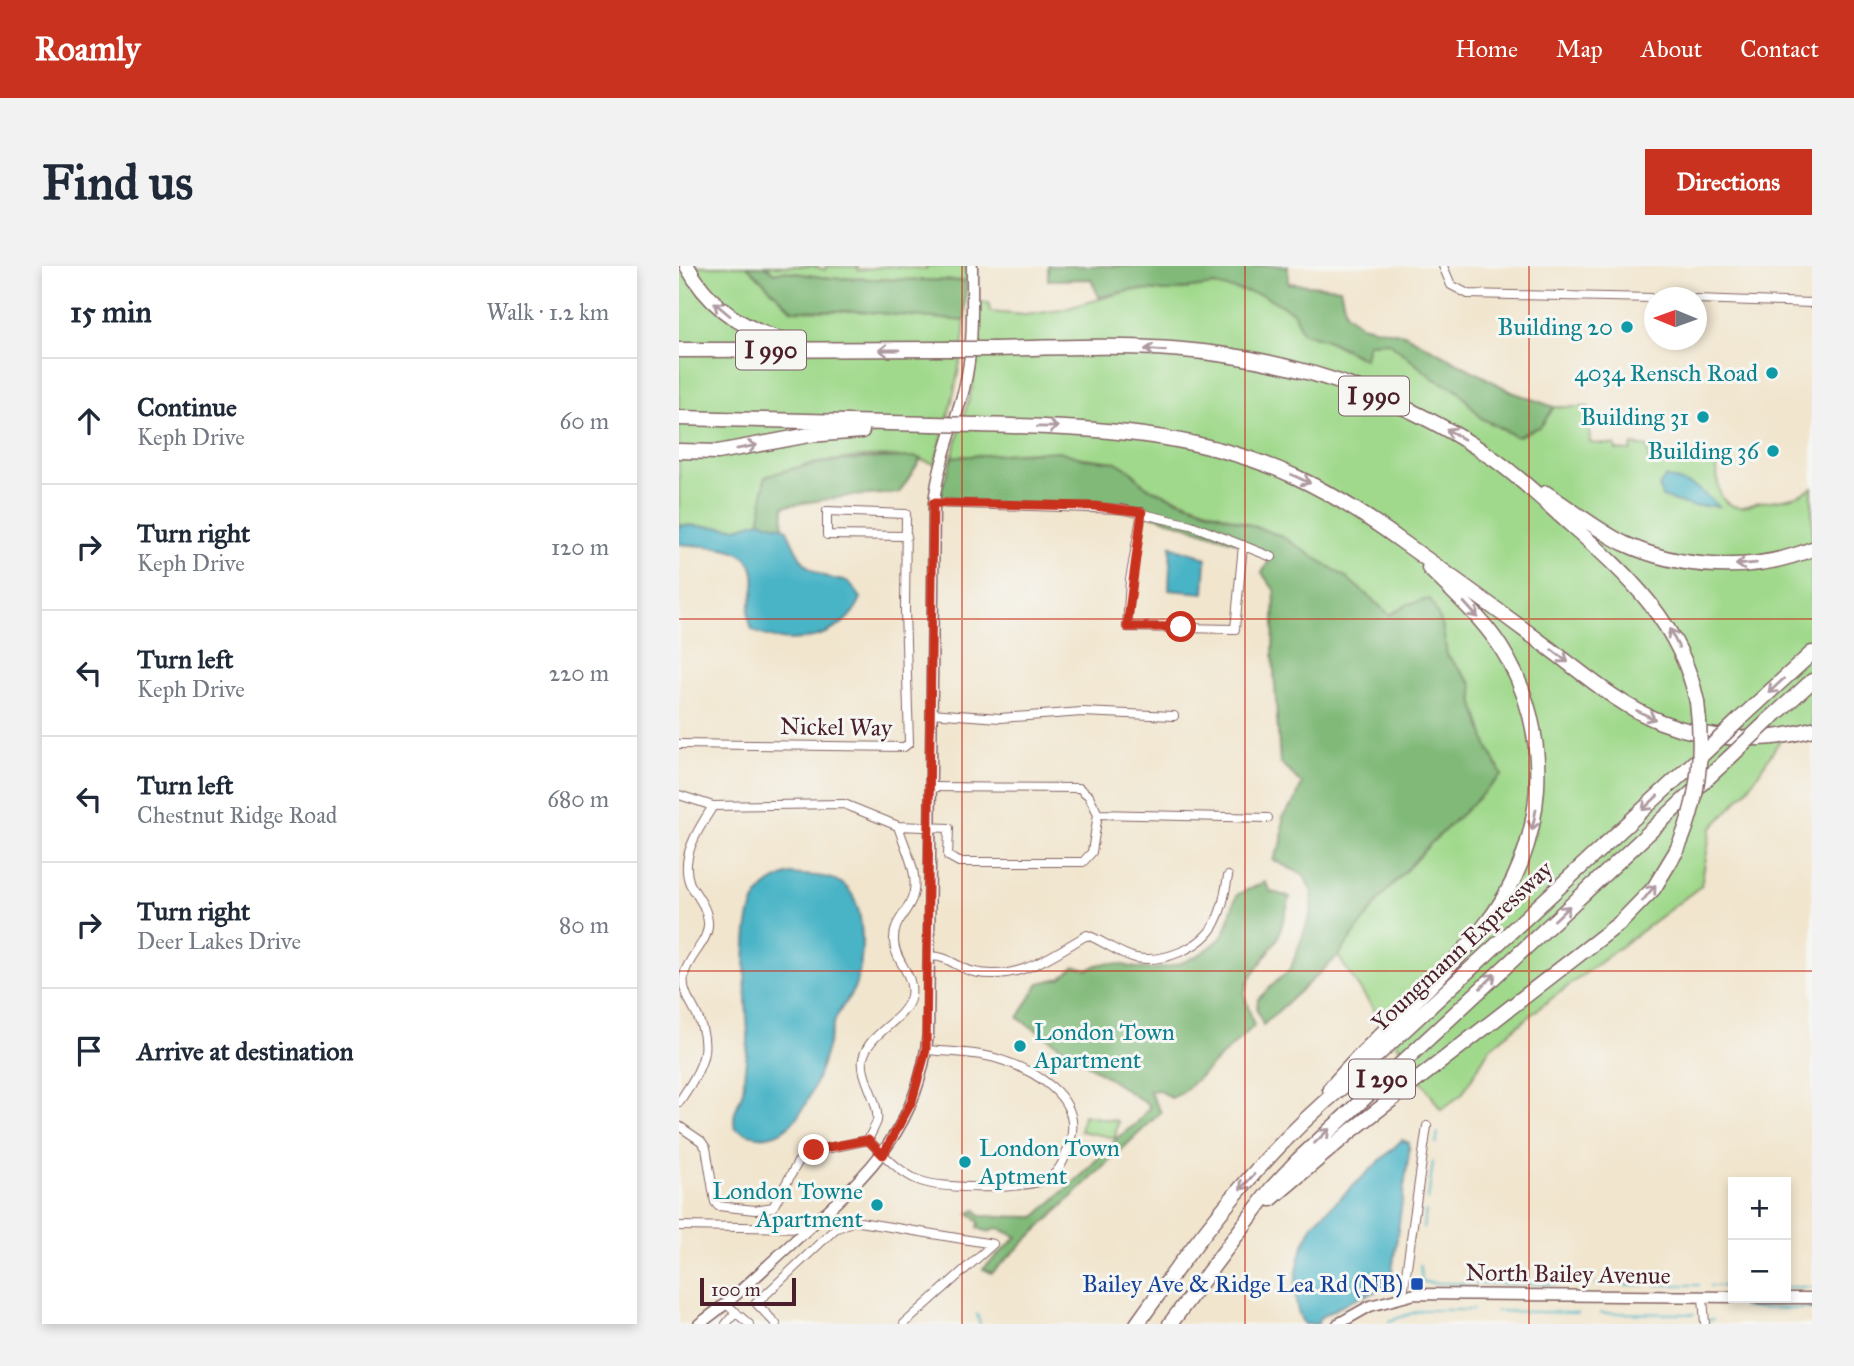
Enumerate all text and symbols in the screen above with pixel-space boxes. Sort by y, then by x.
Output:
text: Roamly [35,29,140,69]
text: Home [1455,34,1518,64]
text: Map [1556,34,1603,64]
text: About [1641,34,1702,64]
text: Contact [1740,34,1819,64]
button: Directions [1645,149,1812,215]
text: Find us [42,153,193,212]
north arrow [1644,287,1707,350]
text: 15 min [70,294,152,330]
text: Walk · 1.2 km [487,298,609,326]
one-way arrow [713,301,731,317]
place label: Building 20 [1498,312,1613,342]
marker: Building 20 [1619,319,1635,335]
road number: I 990 [736,330,806,370]
one-way arrow [878,343,901,357]
one-way arrow [1144,343,1167,356]
place label: 4034 Rensch Road [1574,358,1758,388]
marker: 4034 Rensch Road [1764,365,1780,381]
road number: I 990 [1339,377,1409,416]
text: Continue [137,391,237,423]
icon: ahead [70,402,108,440]
place label: Building 31 [1580,402,1689,432]
text: 60 m [560,407,609,435]
marker: Building 31 [1695,409,1711,425]
one-way arrow [1036,420,1059,434]
text: Keph Drive [137,423,245,451]
one-way arrow [1445,427,1465,441]
place label: Building 36 [1647,436,1760,466]
one-way arrow [735,440,758,453]
marker: Building 36 [1765,443,1781,459]
one-way arrow [1290,473,1311,486]
text: Turn right [137,517,250,549]
icon: right [70,528,108,566]
text: 120 m [551,533,609,561]
text: Keph Drive [137,549,245,577]
one-way arrow [1735,558,1758,571]
one-way arrow [1463,601,1479,619]
route start [1165,611,1196,642]
one-way arrow [1667,628,1681,649]
text: Turn left [137,643,233,675]
one-way arrow [1550,649,1569,664]
icon: left [70,654,108,692]
text: 220 m [549,659,609,687]
text: Keph Drive [137,675,245,703]
one-way arrow [1768,678,1785,695]
one-way arrow [1635,708,1656,722]
street label: Nickel Way [780,711,893,743]
text: Turn left [137,769,233,801]
icon: left [70,780,108,818]
text: 680 m [547,785,609,813]
one-way arrow [1641,795,1659,811]
text: Chestnut Ridge Road [137,801,337,829]
one-way arrow [1526,808,1540,831]
street label: Youngmann Expressway [1365,854,1559,1038]
one-way arrow [1641,885,1657,903]
text: Turn right [137,895,250,927]
one-way arrow [1553,905,1571,921]
icon: right [70,906,108,944]
text: 80 m [559,911,609,939]
text: Deer Lakes Drive [137,927,301,955]
one-way arrow [1479,973,1497,989]
place label: London Town Apartment [1033,1017,1175,1075]
icon: arrive [70,1032,108,1070]
text: Arrive at destination [137,1035,354,1067]
marker: London Town Apartment [1012,1038,1028,1054]
road number: I 290 [1349,1059,1415,1098]
one-way arrow [1313,1128,1330,1145]
place label: London Town Aptment [978,1133,1120,1191]
route end [798,1134,829,1165]
marker: London Town Aptment [957,1154,973,1170]
one-way arrow [1238,1173,1255,1190]
place label: London Towne Apartment [712,1176,864,1234]
map controls [1728,1177,1791,1303]
button: + [1728,1177,1791,1240]
marker: London Towne Apartment [869,1197,885,1213]
button: − [1728,1240,1791,1303]
street label: North Bailey Avenue [1465,1257,1671,1291]
place label: Bailey Ave & Ridge Lea Rd (NB) [1082,1269,1403,1299]
scale bar [700,1275,796,1307]
marker: Bailey Ave & Ridge Lea Rd (NB) [1409,1276,1425,1292]
text: 100 m [711,1278,761,1301]

